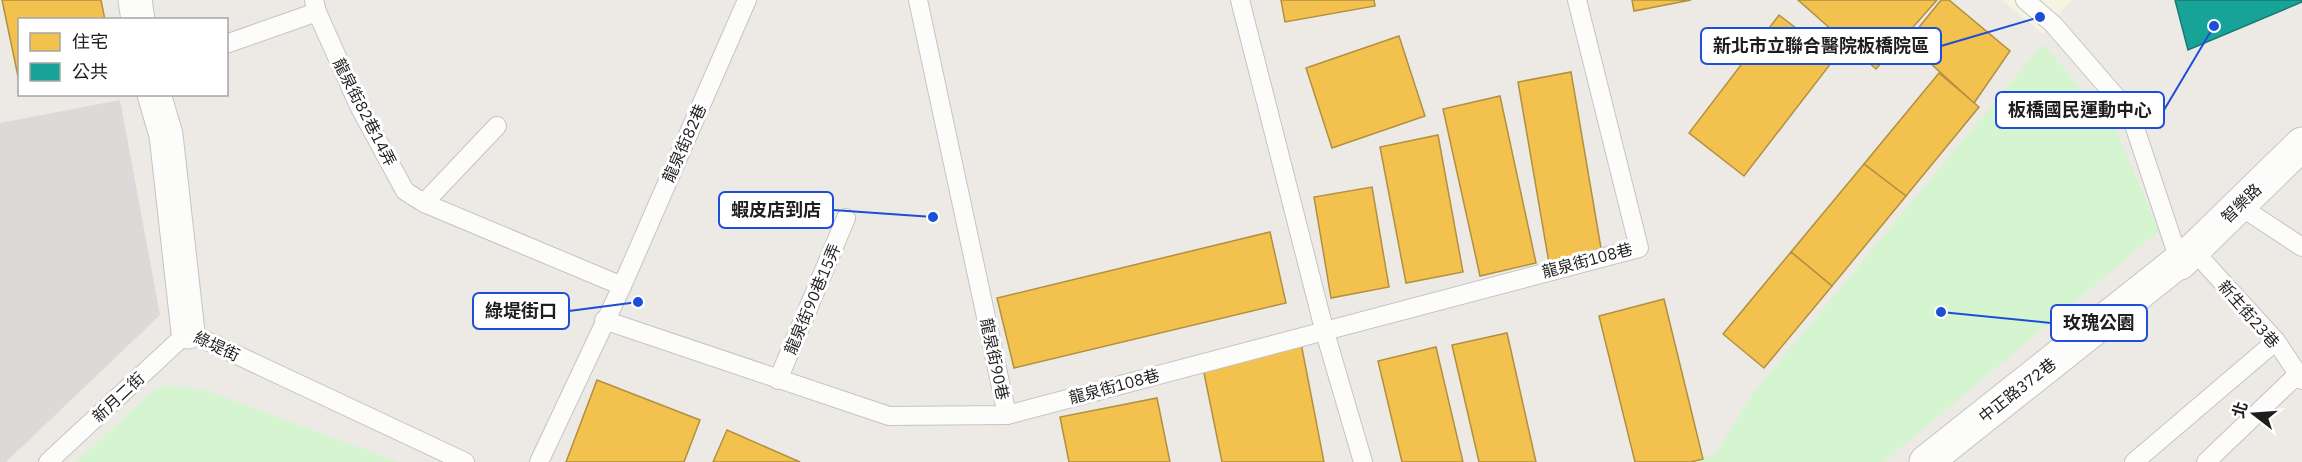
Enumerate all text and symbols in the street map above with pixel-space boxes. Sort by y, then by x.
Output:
legend [18,18,228,96]
callout: 新北市立聯合醫院板橋院區 [1701,28,1941,64]
text: 住宅 [72,30,108,53]
text: 新北市立聯合醫院板橋院區 [1713,34,1929,57]
street label: 龍泉街82巷14弄 [329,55,401,169]
text: 公共 [72,60,108,83]
callout: 板橋國民運動中心 [1996,92,2164,128]
text: 板橋國民運動中心 [2008,98,2152,121]
street label: 龍泉街82巷 [658,101,710,185]
street label: 智樂路 [2217,179,2265,227]
callout: 蝦皮店到店 [719,192,833,228]
text: 蝦皮店到店 [731,198,821,221]
street label: 龍泉街108巷 [1540,238,1634,282]
street label: 龍泉街90巷15弄 [780,241,844,357]
street label: 新生街23巷 [2214,276,2284,352]
callout: 綠堤街口 [473,293,569,329]
text: 綠堤街口 [485,299,557,322]
callout: 玫瑰公園 [2051,305,2147,341]
text: 玫瑰公園 [2063,311,2135,334]
street label: 龍泉街90巷 [977,316,1013,402]
street label: 綠堤街 [191,327,243,365]
street label: 中正路372巷 [1974,354,2060,426]
street label: 龍泉街108巷 [1067,364,1161,408]
street label: 新月二街 [88,368,148,426]
north arrow [2224,384,2284,444]
text: 北 [2228,399,2252,420]

